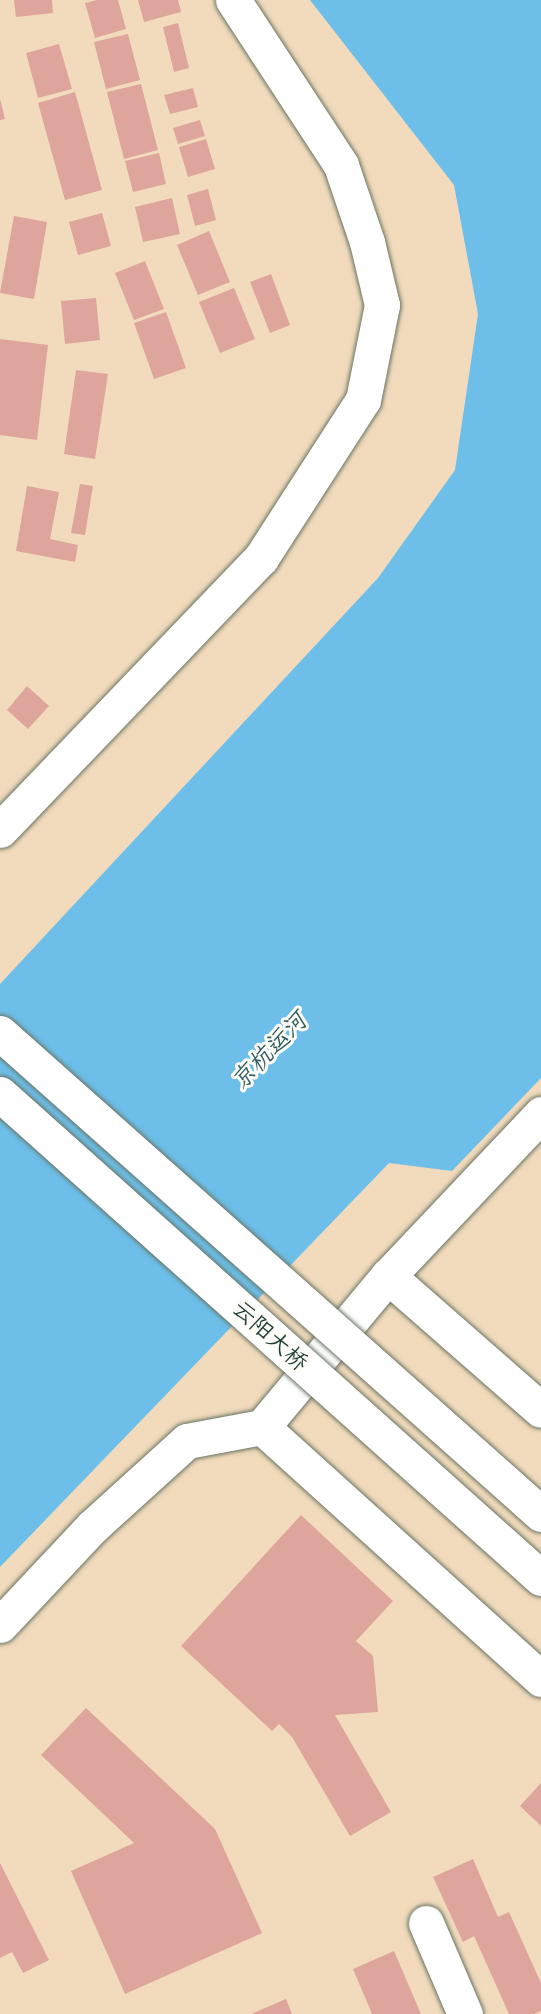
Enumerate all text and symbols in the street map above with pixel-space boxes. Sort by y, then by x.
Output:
water label: 京杭运河 [226,1007,314,1097]
street label: 云阳大桥 [227,1295,313,1377]

